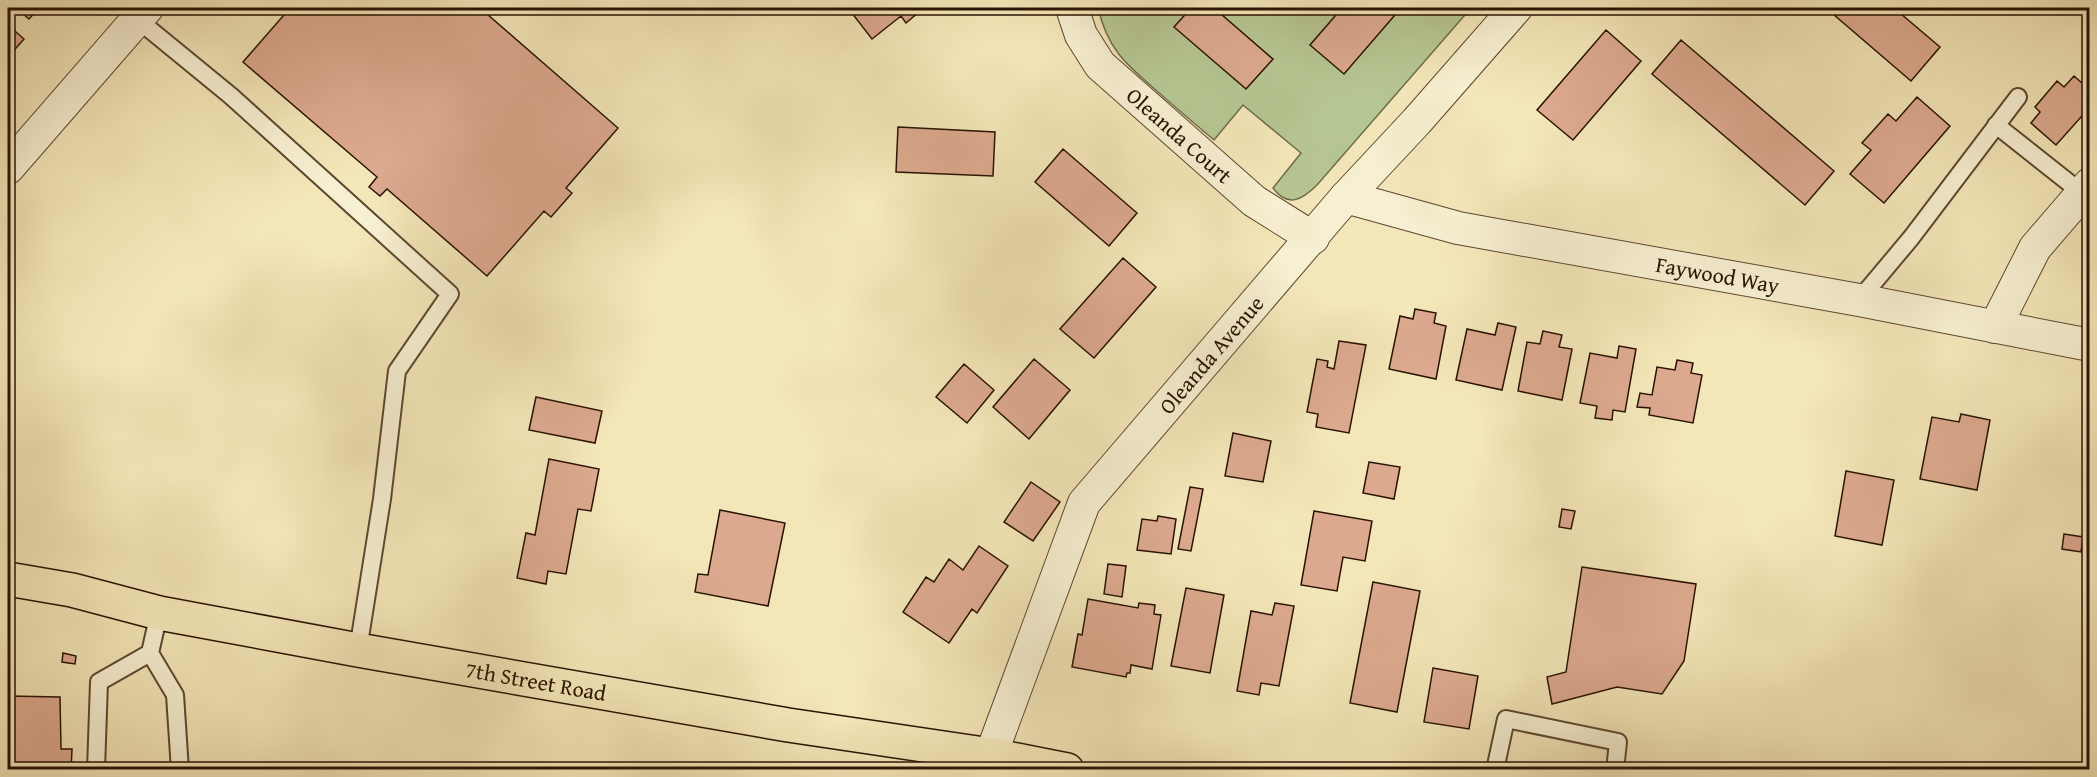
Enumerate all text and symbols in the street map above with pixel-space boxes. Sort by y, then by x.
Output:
street label: Oleanda Court [1120,80,1240,191]
street label: Faywood Way [1653,248,1782,301]
street label: Oleanda Avenue [1151,288,1271,421]
street label: 7th Street Road [463,653,609,709]

